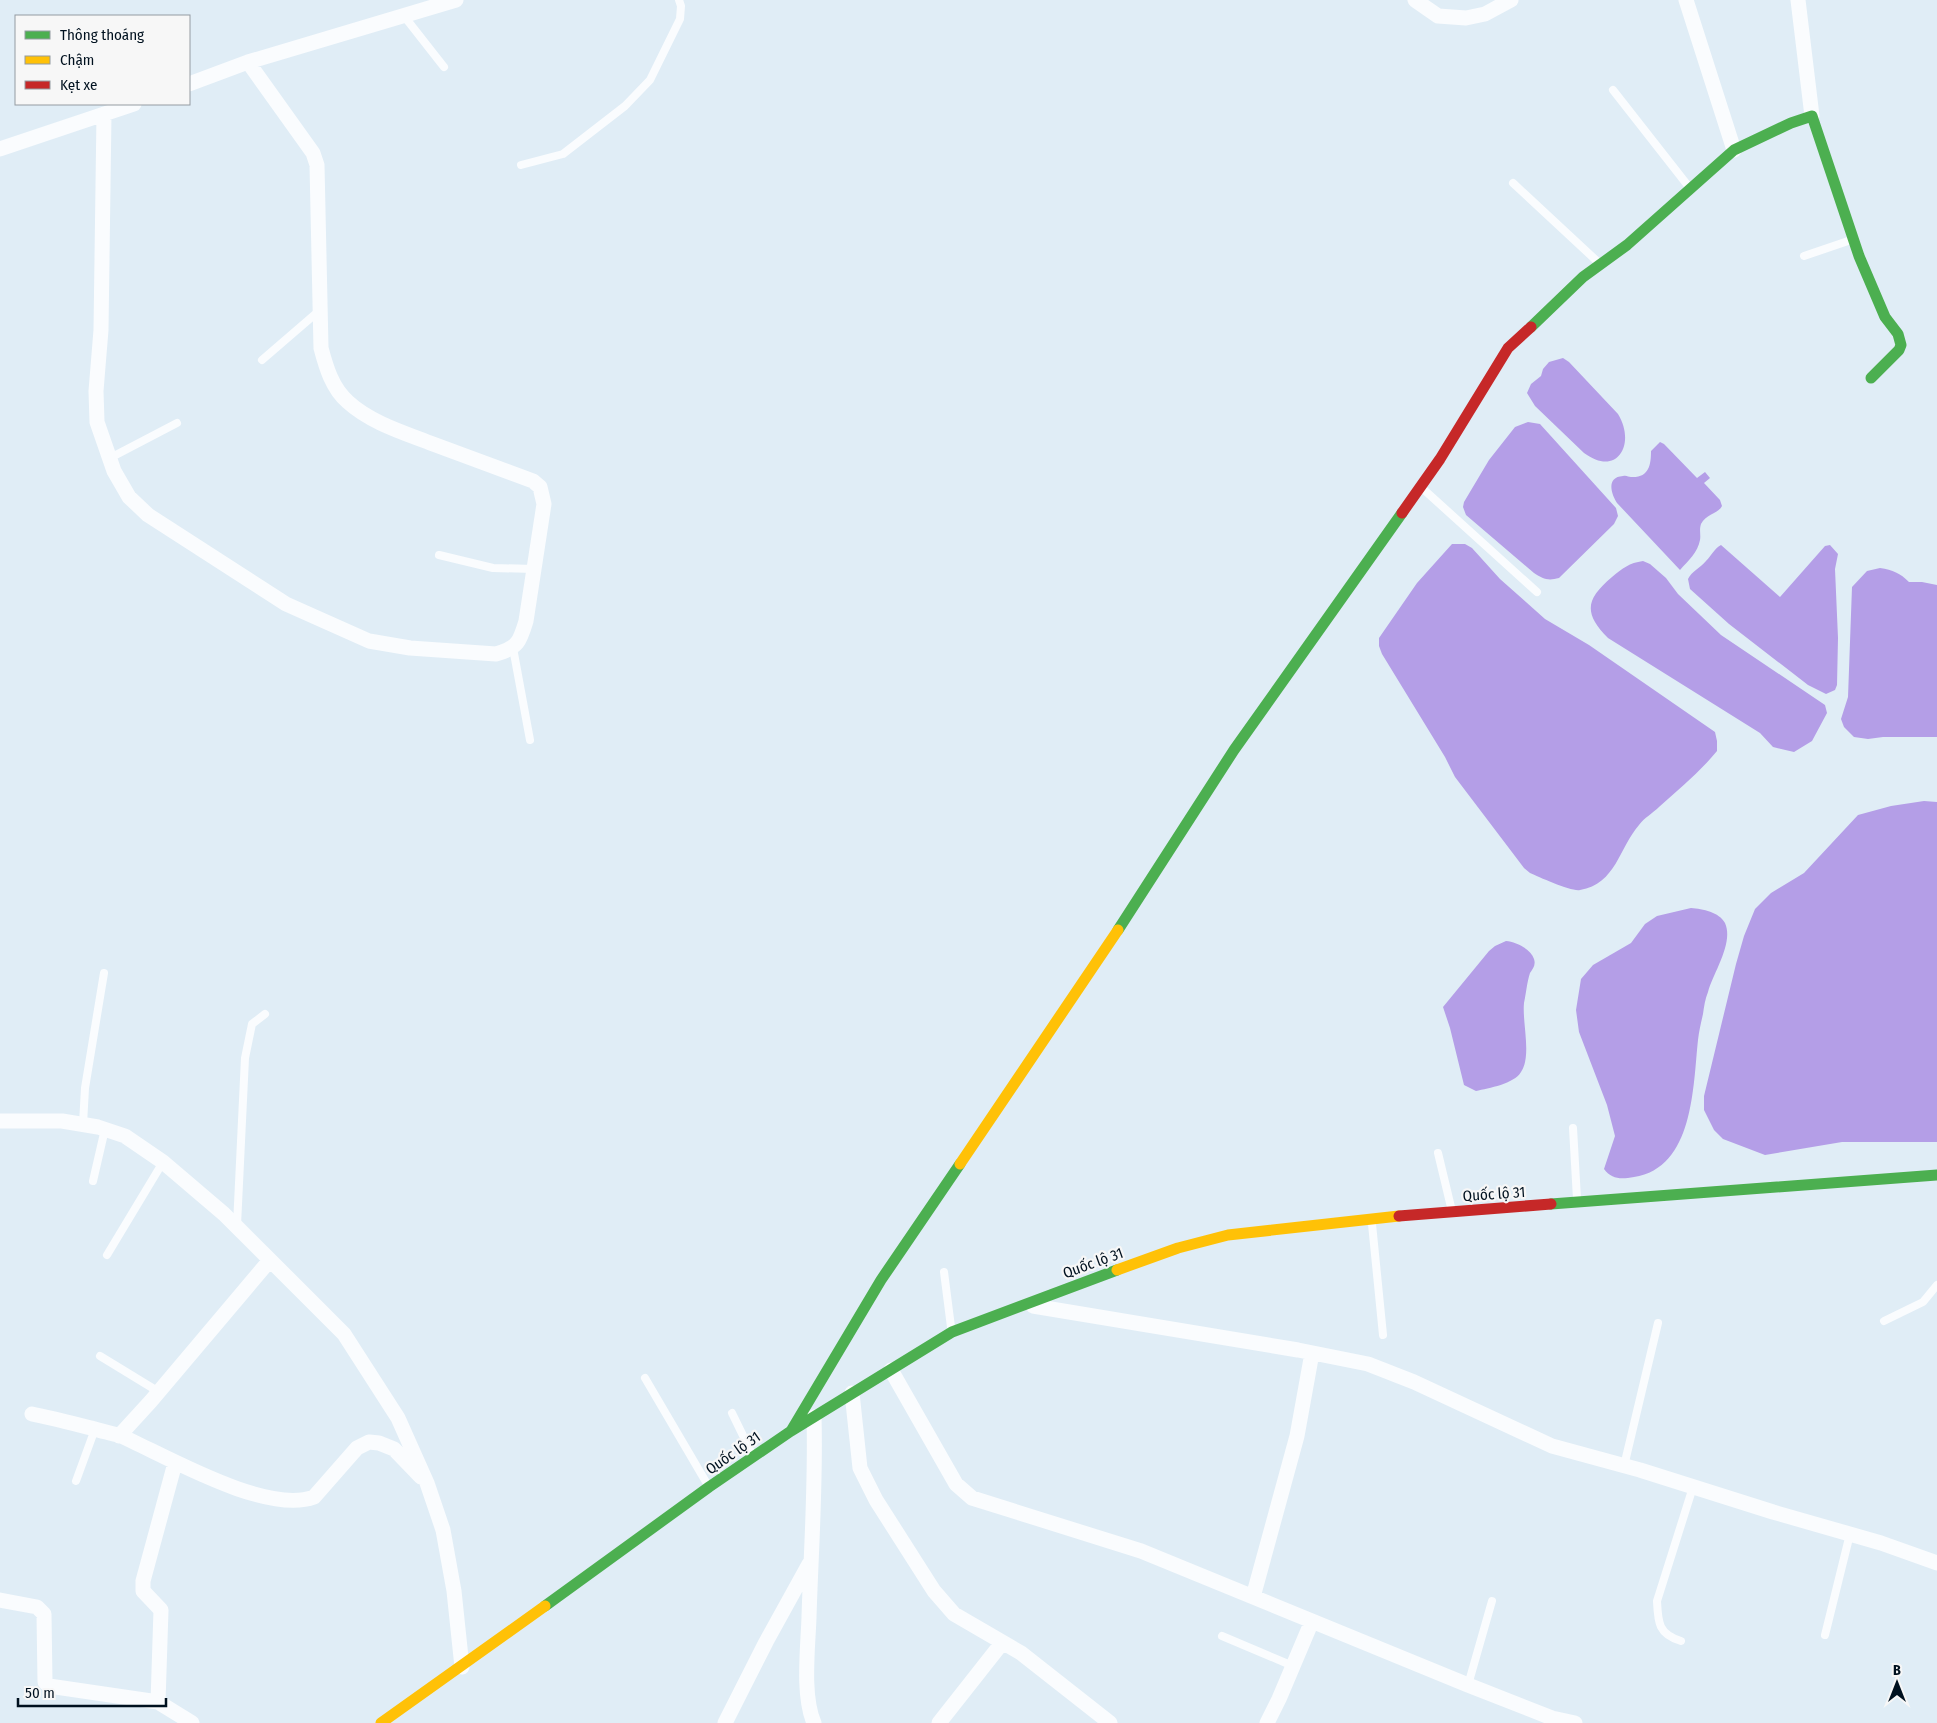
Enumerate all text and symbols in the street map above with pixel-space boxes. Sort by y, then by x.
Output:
legend [15,15,190,105]
text: Thông thoáng [60,26,144,44]
text: Chậm [60,51,94,69]
text: Kẹt xe [60,76,97,94]
street label: Quốc lộ 31 [1462,1183,1526,1205]
street label: Quốc lộ 31 [1060,1244,1126,1282]
street label: Quốc lộ 31 [702,1428,764,1478]
north arrow [1872,1658,1922,1708]
text: B [1893,1662,1901,1679]
scale bar [18,1676,165,1708]
text: 50 m [25,1684,55,1702]

